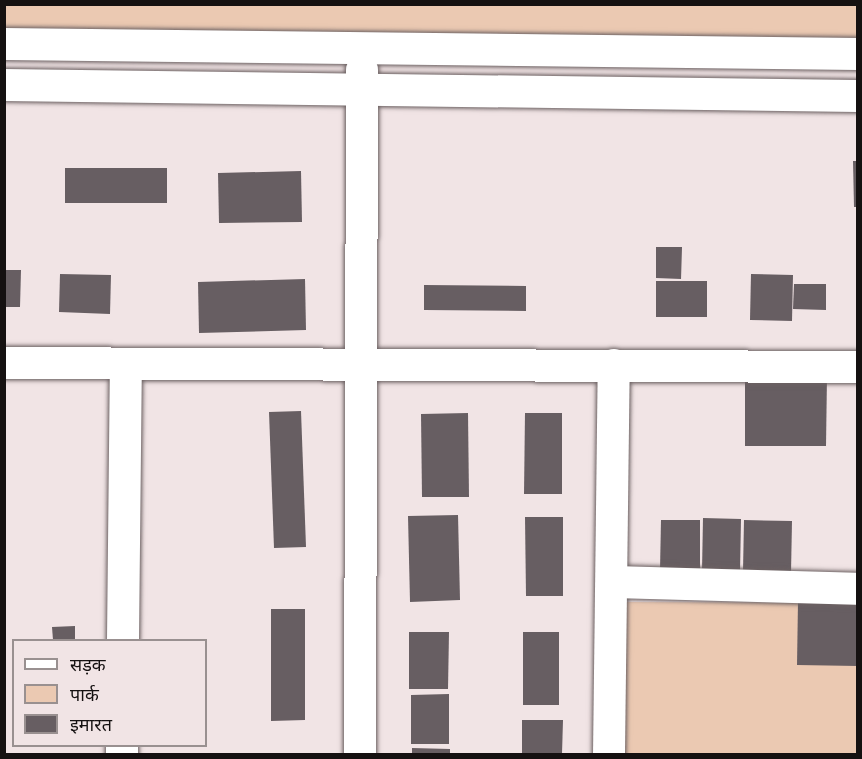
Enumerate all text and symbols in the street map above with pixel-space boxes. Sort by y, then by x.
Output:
legend [12,639,207,747]
text: सड़क [70,651,106,678]
text: पार्क [70,681,99,708]
text: इमारत [70,711,112,738]

